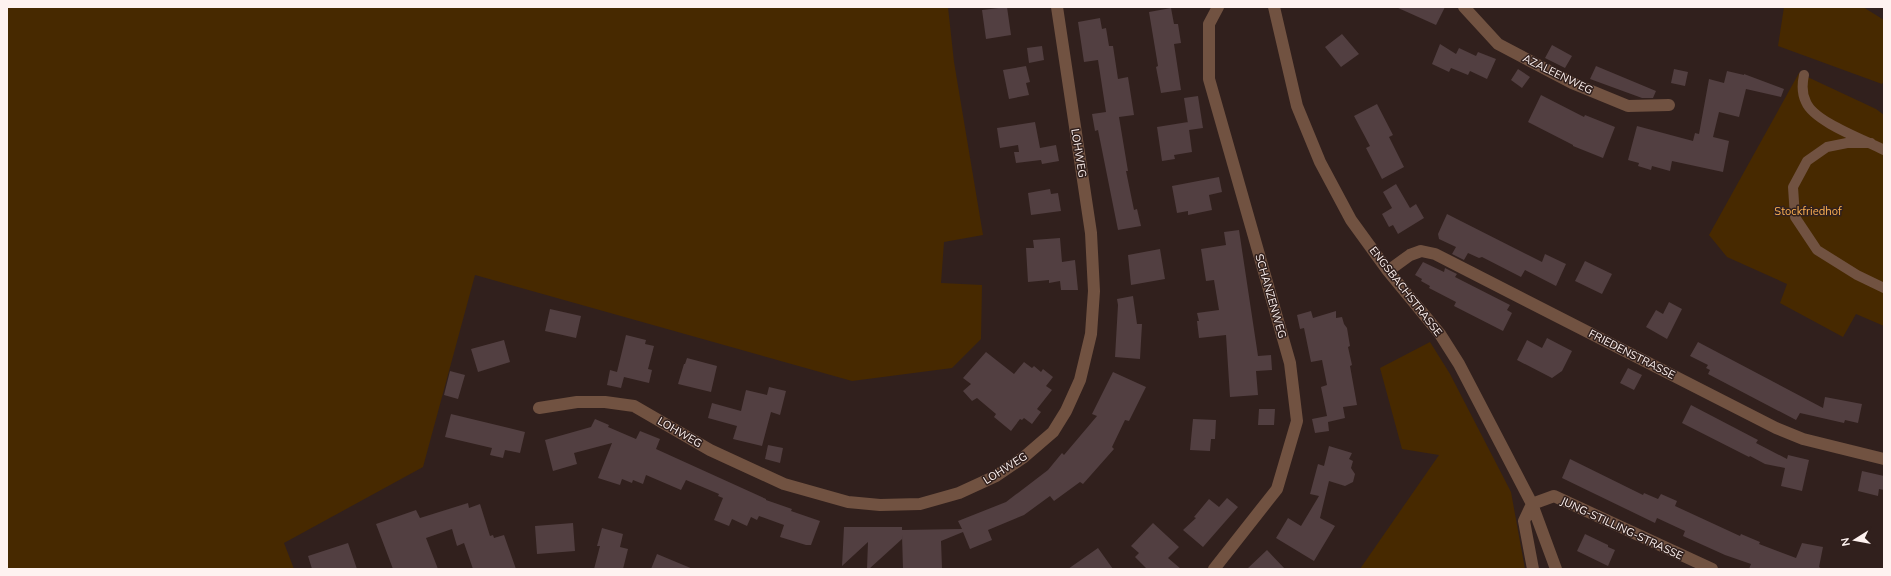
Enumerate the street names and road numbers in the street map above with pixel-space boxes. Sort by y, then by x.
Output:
street label: AZALEENWEG [1521,51,1595,97]
street label: LOHWEG [1068,128,1090,178]
street label: ENGSBACHSTRASSE [1367,243,1445,339]
street label: SCHANZENWEG [1252,252,1290,340]
street label: FRIEDENSTRASSE [1586,326,1678,382]
street label: LOHWEG [655,414,705,450]
street label: LOHWEG [980,449,1030,487]
street label: JUNG-STILLING-STRASSE [1559,494,1685,562]

